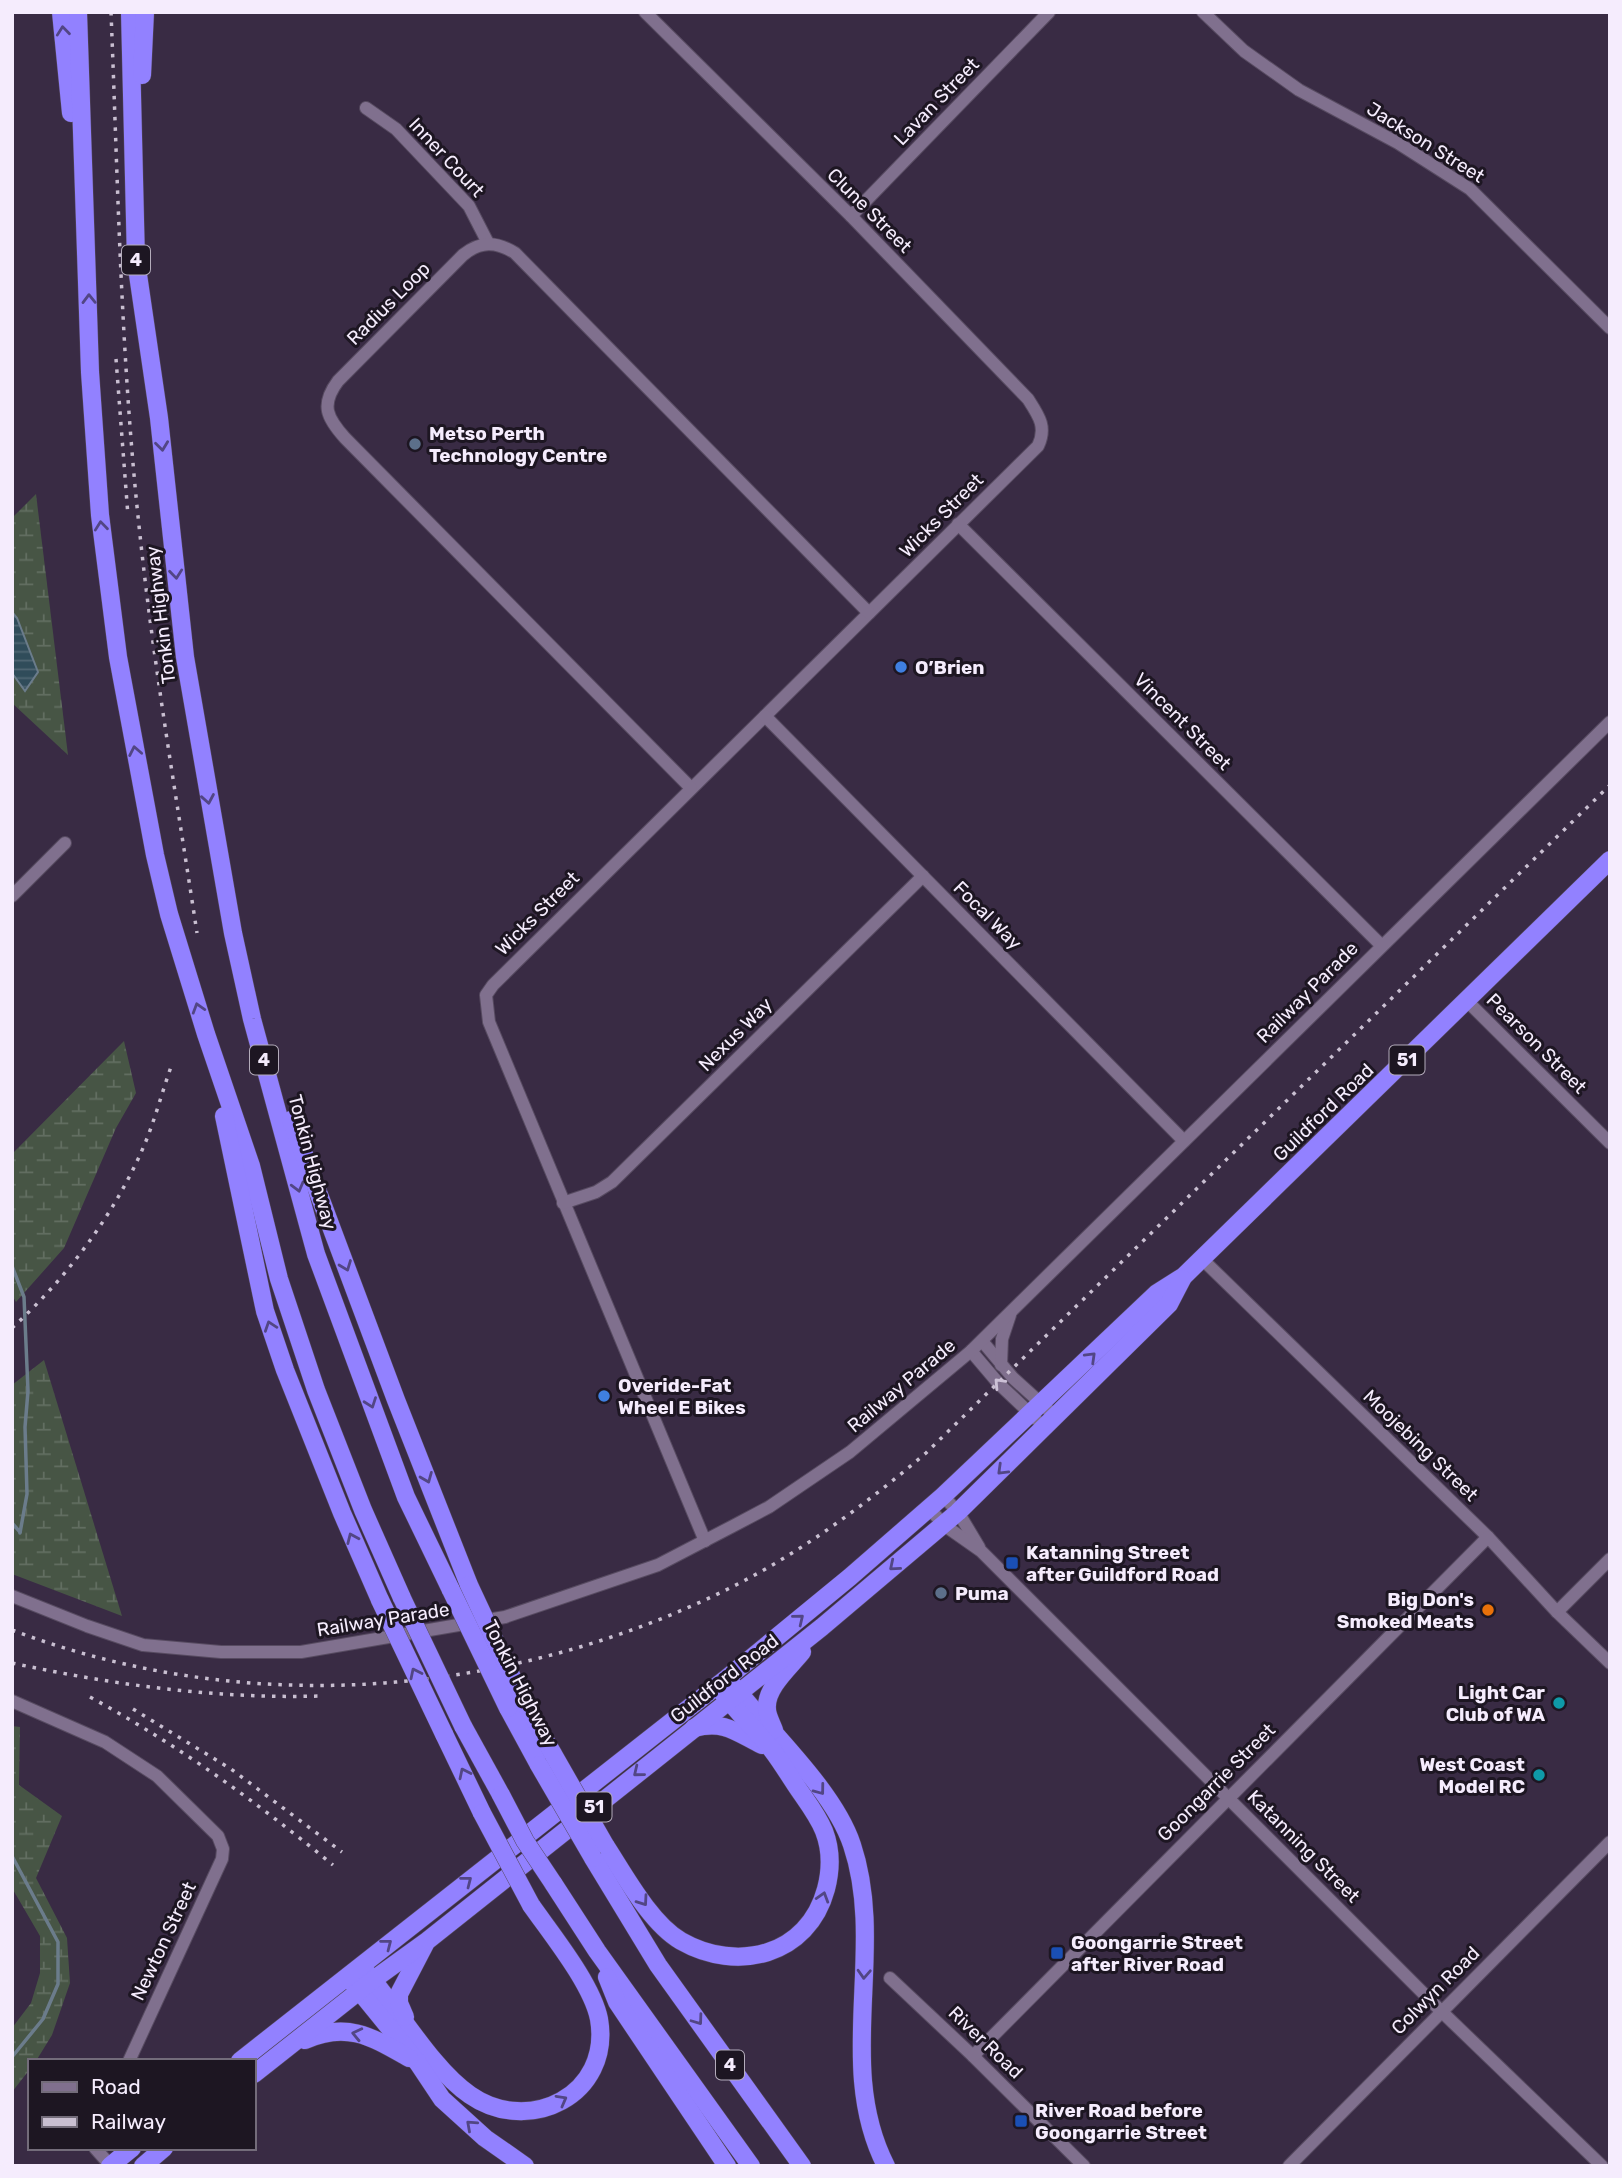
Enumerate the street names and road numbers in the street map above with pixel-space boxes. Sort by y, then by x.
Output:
street label: Lavan Street [889,52,984,150]
street label: Jackson Street [1363,97,1489,188]
street label: Inner Court [404,113,490,202]
street label: Clune Street [822,163,917,258]
road number: 4 [122,246,150,274]
street label: Radius Loop [342,257,435,350]
street label: Wicks Street [895,468,988,562]
street label: Tonkin Highway [141,545,180,685]
street label: Vincent Street [1129,668,1236,775]
street label: Wicks Street [491,866,584,960]
street label: Focal Way [949,876,1027,954]
street label: Railway Parade [1252,937,1363,1048]
street label: Pearson Street [1482,989,1592,1099]
street label: Nexus Way [694,993,777,1076]
road number: 4 [250,1045,278,1074]
road number: 51 [1390,1045,1424,1074]
street label: Guildford Road [1268,1059,1378,1166]
street label: Tonkin Highway [283,1092,342,1232]
street label: Railway Parade [843,1334,960,1437]
street label: Moojebing Street [1358,1385,1483,1506]
street label: Railway Parade [315,1598,451,1641]
street label: Tonkin Highway [479,1616,562,1750]
street label: Guildford Road [666,1629,783,1728]
street label: Goongarrie Street [1153,1718,1281,1846]
street label: Katanning Street [1243,1785,1365,1908]
road number: 51 [576,1793,612,1822]
street label: Newton Street [126,1878,201,2004]
street label: Colwyn Road [1387,1942,1484,2039]
street label: River Road [944,2001,1028,2083]
road number: 4 [716,2050,744,2080]

